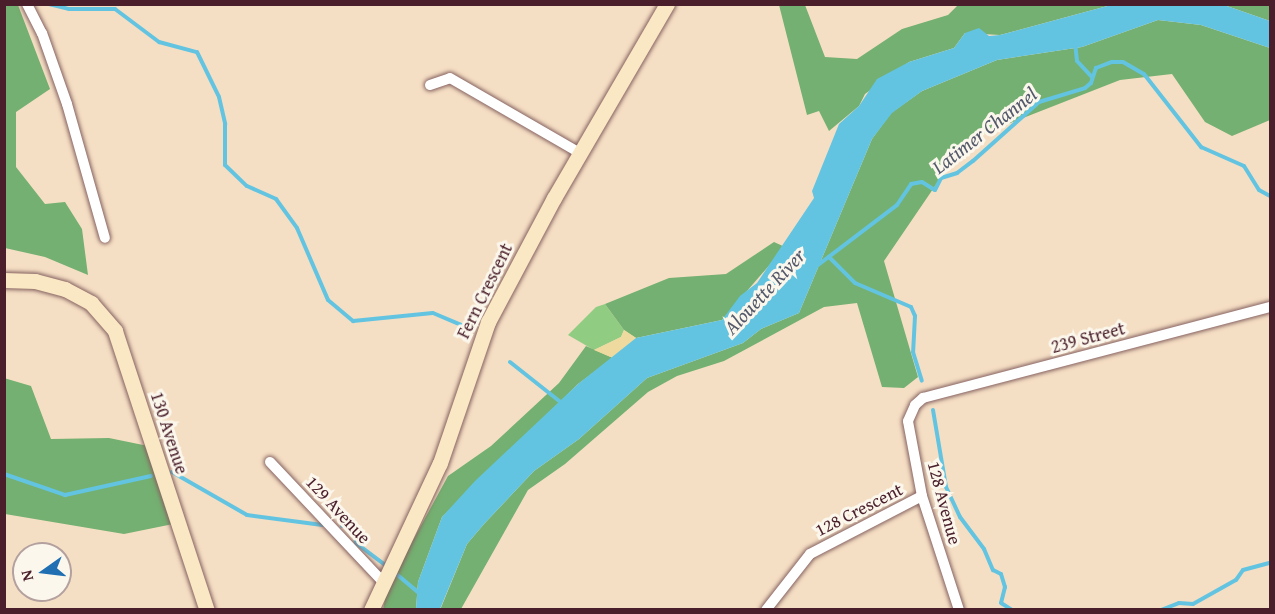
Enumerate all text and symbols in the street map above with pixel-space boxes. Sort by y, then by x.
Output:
water label: Latimer Channel [927,82,1041,178]
street label: Fern Crescent [453,240,517,342]
water label: Alouette River [718,243,810,339]
street label: 239 Street [1049,318,1127,358]
street label: 130 Avenue [146,389,192,477]
street label: 128 Avenue [923,459,965,547]
street label: 129 Avenue [301,471,375,549]
street label: 128 Crescent [812,479,906,541]
north arrow [12,542,72,602]
text: N [14,568,39,584]

